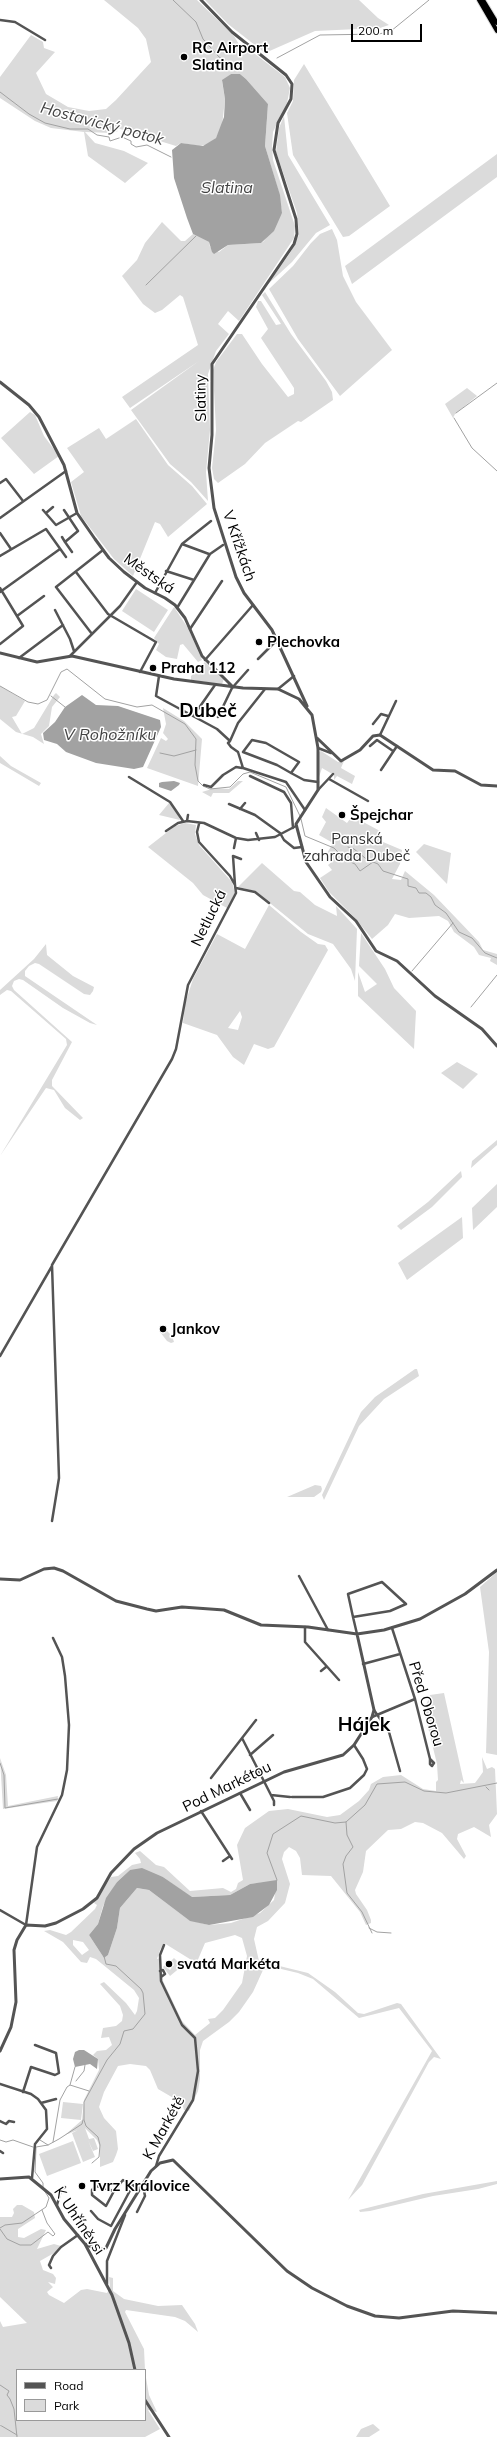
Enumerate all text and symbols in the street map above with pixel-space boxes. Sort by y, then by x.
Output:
scale bar [353,16,424,42]
text: 200 m [358,23,393,38]
place label: RC Airport Slatina [192,39,268,74]
marker: RC Airport Slatina [179,52,189,62]
water label: Hostavický potok [38,98,166,150]
water label: Slatina [201,178,253,198]
street label: Slatiny [192,374,210,422]
street label: V Křížkách [219,508,259,584]
street label: Městská [120,550,178,598]
place label: Plechovka [267,633,340,651]
marker: Plechovka [254,637,264,647]
place label: Praha 112 [161,659,235,677]
marker: Praha 112 [148,663,158,673]
district label: Dubeč [179,700,237,722]
water label: V Rohožníku [64,725,156,745]
place label: Špejchar [350,806,413,824]
marker: Špejchar [337,810,347,820]
park label: Panská zahrada Dubeč [304,830,410,865]
street label: Netlucká [188,887,230,949]
place label: Jankov [171,1320,220,1338]
marker: Jankov [158,1324,168,1334]
street label: Před Oborou [405,1659,447,1749]
district label: Hájek [338,1714,390,1736]
street label: Pod Markétou [180,1758,274,1816]
place label: svatá Markéta [177,1955,280,1973]
marker: svatá Markéta [164,1959,174,1969]
street label: K Markétě [139,2093,189,2163]
place label: Tvrz Královice [90,2177,190,2195]
marker: Tvrz Královice [77,2181,87,2191]
street label: K Uhříněvsi [50,2184,108,2258]
legend [16,2369,146,2421]
text: Road [54,2378,83,2393]
text: Park [54,2398,79,2413]

